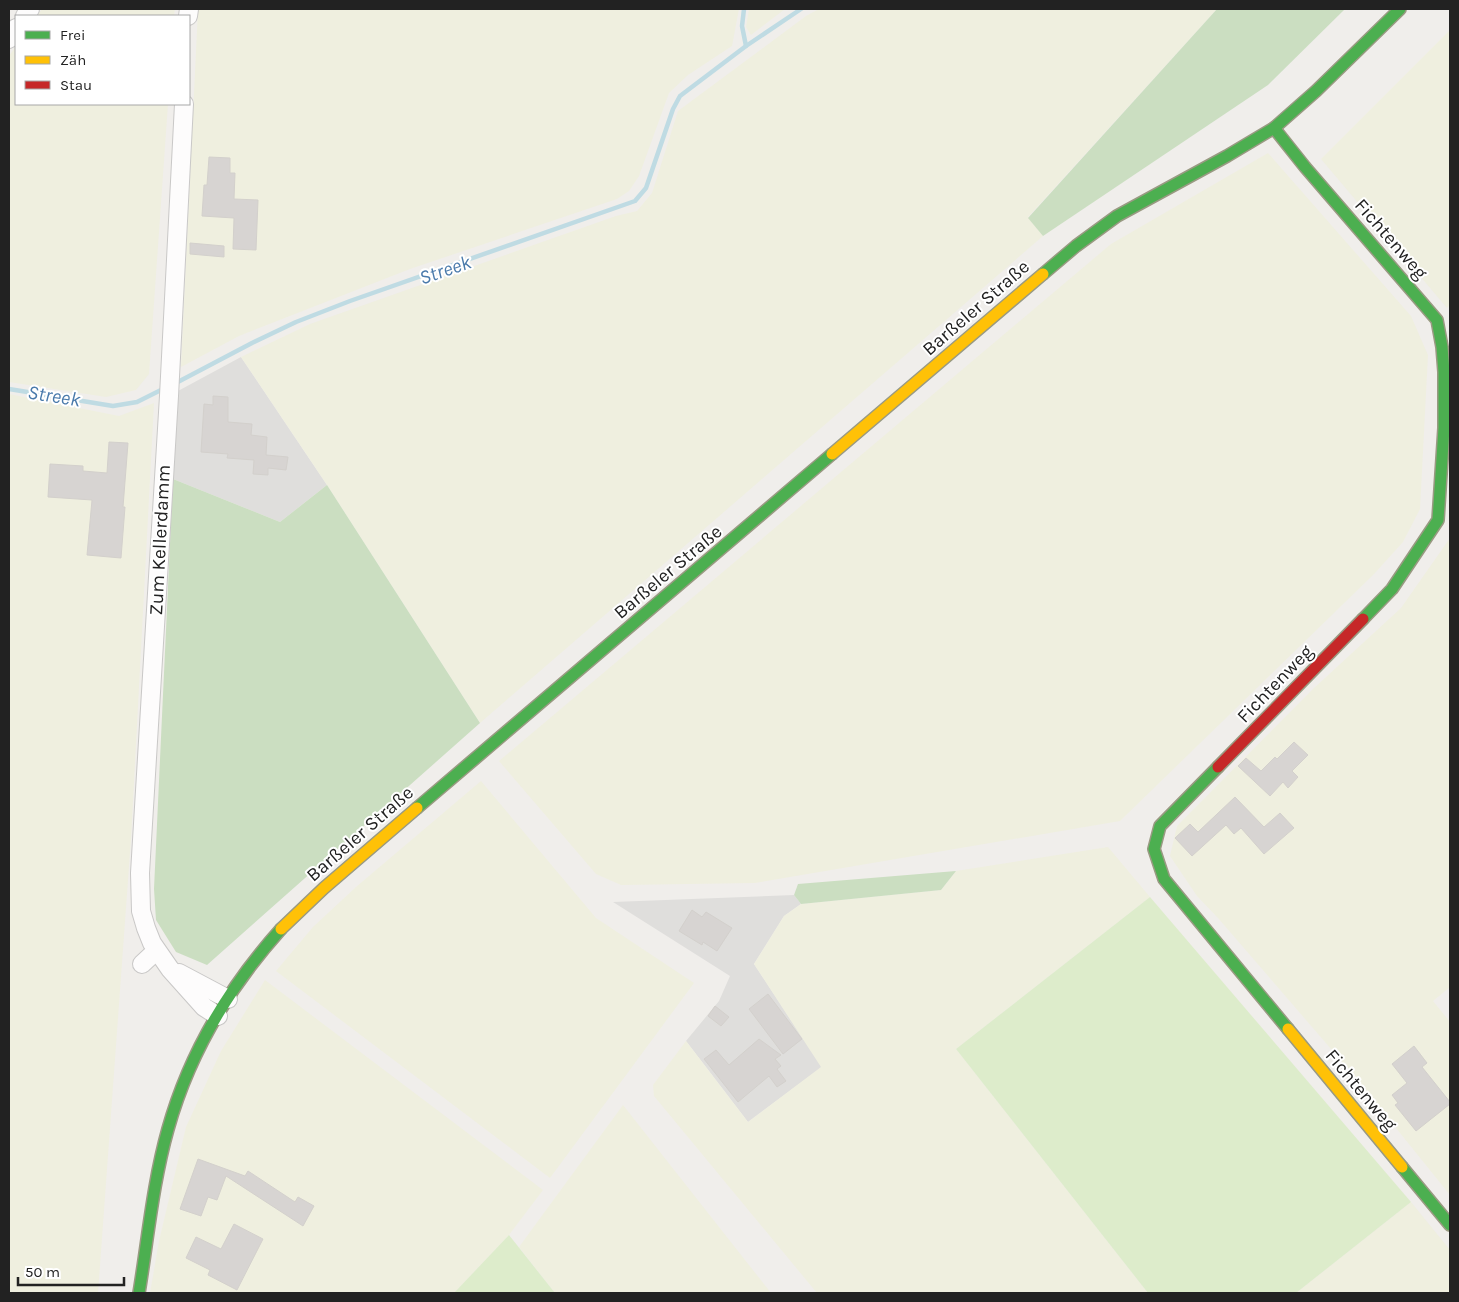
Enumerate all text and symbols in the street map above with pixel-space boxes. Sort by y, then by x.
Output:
legend [15,15,190,105]
text: Frei [60,26,85,44]
text: Zäh [60,51,86,69]
text: Stau [60,76,92,94]
street label: Fichtenweg [1350,194,1432,284]
water label: Streek [416,250,475,290]
street label: Barßeler Straße [918,256,1034,360]
water label: Streek [26,380,83,412]
street label: Zum Kellerdamm [145,464,175,616]
street label: Barßeler Straße [609,520,727,624]
street label: Fichtenweg [1233,640,1318,727]
street label: Barßeler Straße [302,782,418,886]
street label: Fichtenweg [1321,1045,1402,1135]
scale bar [18,1254,124,1286]
text: 50 m [25,1263,60,1281]

